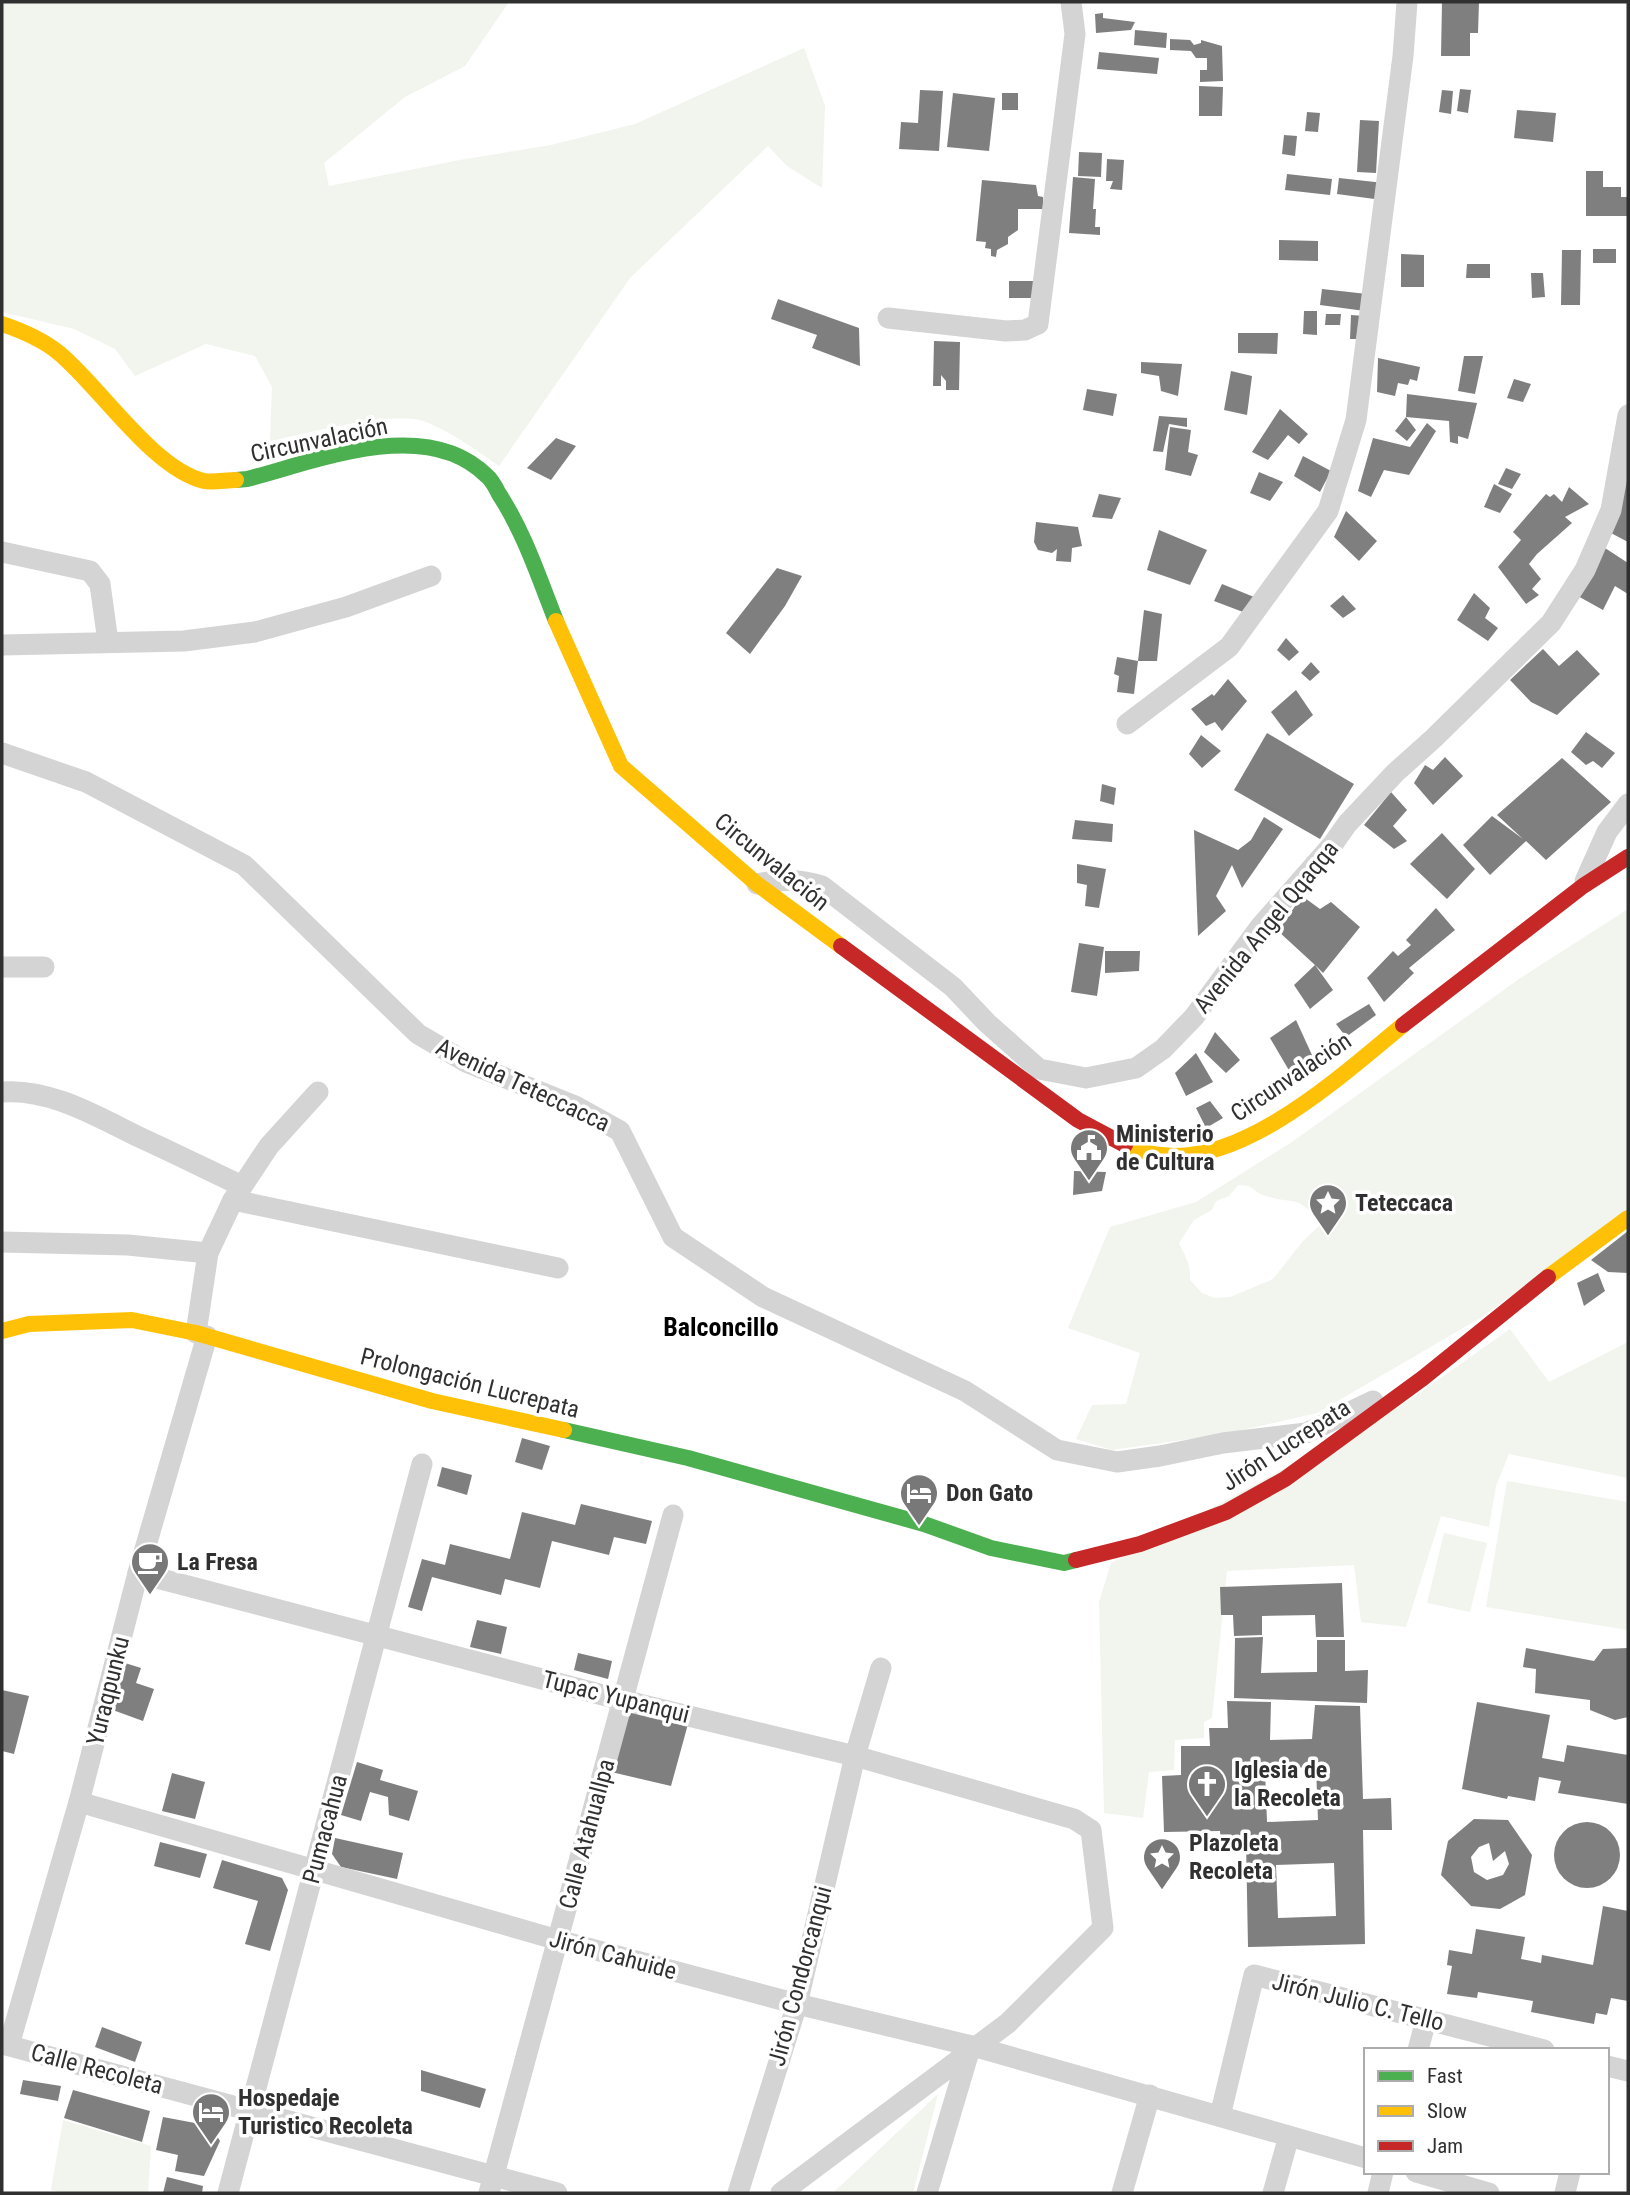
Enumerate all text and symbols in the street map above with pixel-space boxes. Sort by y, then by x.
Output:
street label: Circunvalación [248,412,390,468]
street label: Circunvalación [709,807,835,917]
street label: Avenida Angel Qqaqqa [1188,835,1344,1019]
street label: Circunvalación [1225,1026,1357,1128]
street label: Avenida Teteccacca [432,1032,614,1138]
place label: Ministerio de Cultura [1116,1120,1215,1176]
public building icon: Ministerio de Cultura [1068,1127,1110,1182]
place icon: Teteccaca [1307,1182,1349,1237]
place label: Teteccaca [1355,1189,1453,1217]
district label: Balconcillo [663,1312,779,1342]
street label: Prolongación Lucrepata [358,1342,582,1424]
street label: Jirón Lucrepata [1217,1393,1355,1497]
hotel icon: Don Gato [898,1472,940,1527]
place label: Don Gato [946,1479,1033,1507]
cafe icon: La Fresa [129,1541,171,1596]
place label: La Fresa [177,1548,258,1576]
street label: Yuraqpunku [81,1633,135,1749]
street label: Tupac Yupanqui [539,1665,693,1729]
street label: Calle Atahuallpa [554,1756,620,1912]
place label: Iglesia de la Recoleta [1234,1756,1341,1812]
church icon: Iglesia de la Recoleta [1186,1763,1228,1818]
street label: Pumacahua [297,1771,353,1887]
place label: Plazoleta Recoleta [1189,1829,1279,1885]
place icon: Plazoleta Recoleta [1141,1836,1183,1891]
street label: Jirón Condorcanqui [763,1883,837,2069]
street label: Jirón Cahuide [546,1925,680,1985]
street label: Jirón Julio C. Tello [1269,1967,1447,2037]
street label: Calle Recoleta [28,2038,166,2100]
legend [1364,2048,1609,2174]
text: Fast [1427,2064,1463,2088]
place label: Hospedaje Turistico Recoleta [238,2084,413,2140]
hotel icon: Hospedaje Turistico Recoleta [190,2091,232,2146]
text: Slow [1427,2099,1467,2123]
text: Jam [1427,2134,1463,2158]

